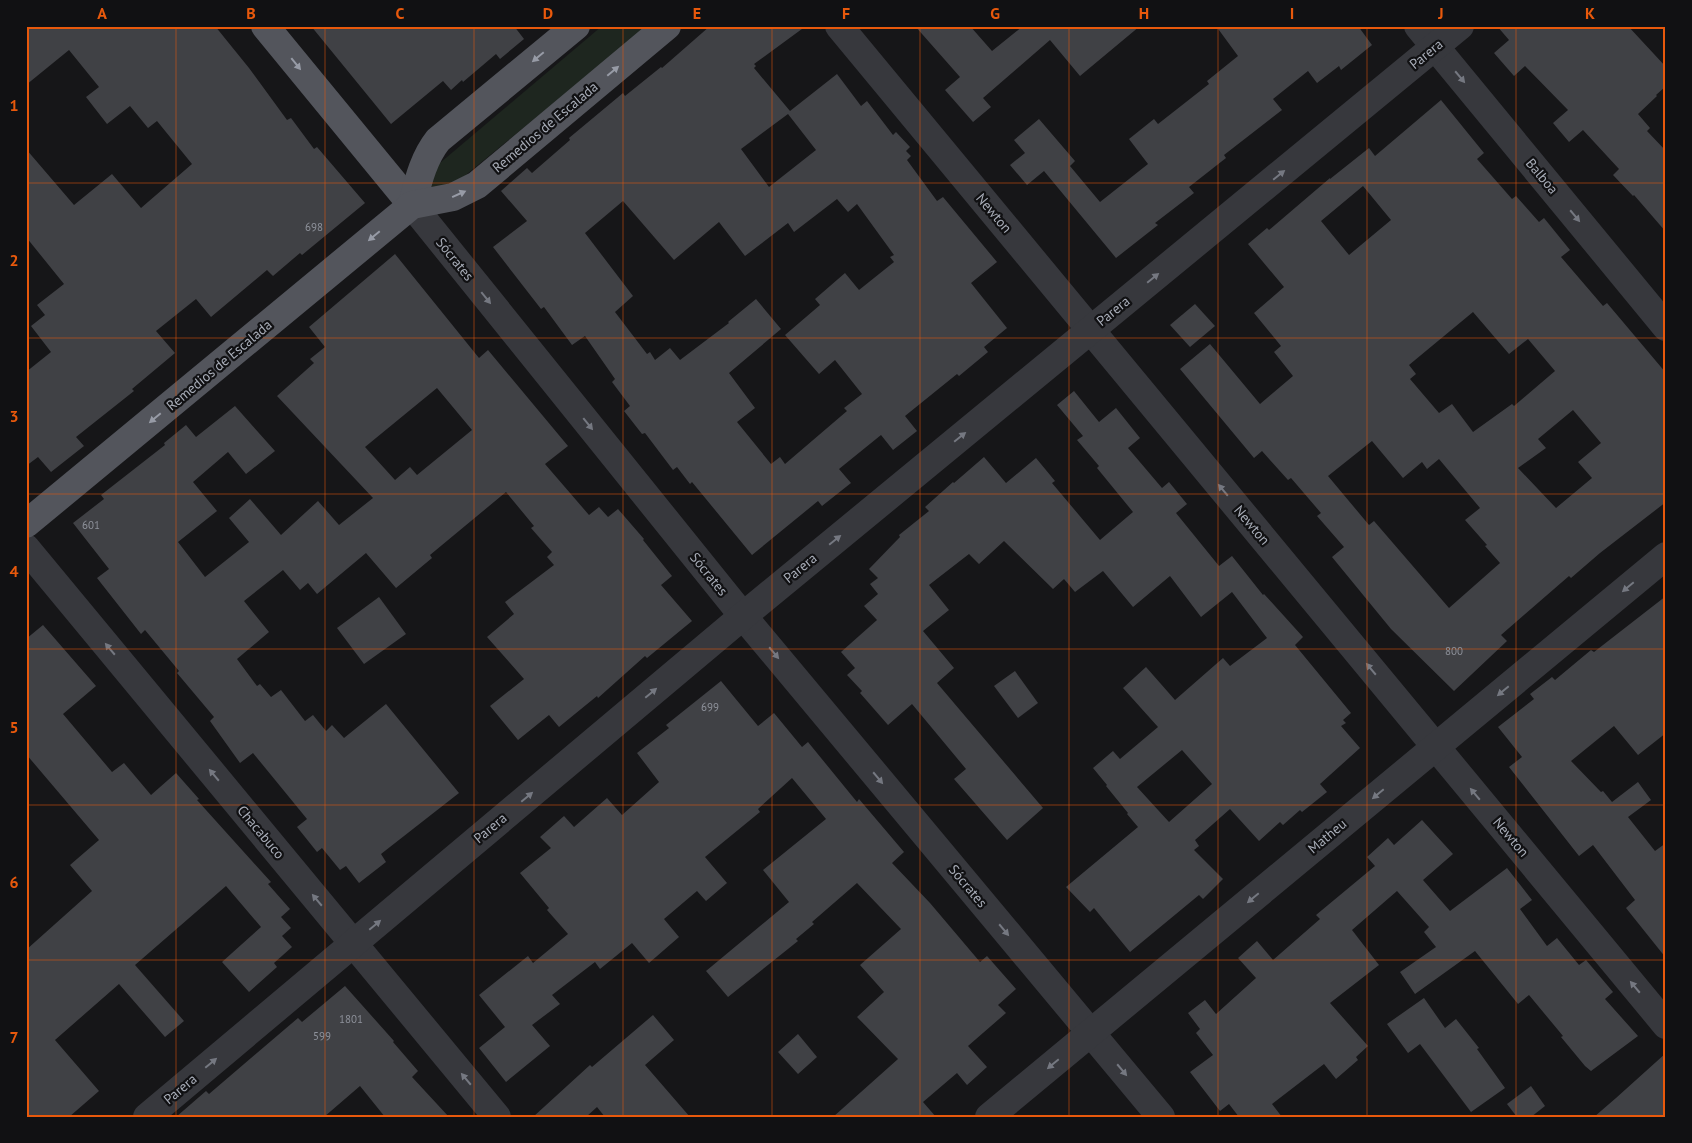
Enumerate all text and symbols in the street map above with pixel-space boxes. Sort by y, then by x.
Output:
text: A [97,3,107,23]
text: B [246,3,256,23]
text: C [396,3,405,23]
text: D [543,3,553,23]
text: E [693,3,701,23]
text: F [842,3,850,23]
text: G [990,3,1000,23]
text: H [1139,3,1149,23]
text: I [1290,3,1294,23]
text: J [1437,3,1444,23]
text: K [1585,3,1595,23]
street label: Parera [1406,35,1446,73]
one-way arrow [532,52,545,63]
one-way arrow [290,57,301,70]
one-way arrow [606,66,619,77]
one-way arrow [1455,71,1466,84]
street label: Remedios de Escalada [489,78,601,176]
text: 1 [9,95,19,115]
street label: Balboa [1522,154,1562,198]
one-way arrow [1272,170,1285,181]
street label: Newton [972,189,1016,237]
one-way arrow [452,190,466,198]
one-way arrow [1569,209,1580,222]
house number: 698 [305,220,323,234]
one-way arrow [368,231,381,242]
street label: Sócrates [432,234,478,284]
text: 2 [9,250,19,270]
one-way arrow [1146,273,1159,284]
one-way arrow [481,291,492,304]
street label: Parera [1093,292,1133,330]
street label: Remedios de Escalada [163,316,275,414]
text: 3 [9,406,19,426]
one-way arrow [148,412,161,423]
one-way arrow [583,417,594,430]
one-way arrow [953,432,966,443]
one-way arrow [1218,484,1229,497]
street label: Newton [1230,501,1274,549]
house number: 601 [82,518,100,532]
one-way arrow [828,535,841,546]
street label: Sócrates [686,549,732,599]
street label: Parera [780,549,820,587]
text: 4 [9,561,19,581]
one-way arrow [1622,581,1635,592]
one-way arrow [105,643,116,656]
house number: 800 [1445,644,1463,658]
one-way arrow [768,647,779,659]
one-way arrow [1366,663,1377,676]
one-way arrow [1497,685,1510,696]
one-way arrow [645,688,657,699]
house number: 699 [701,700,719,714]
text: 5 [9,717,19,737]
one-way arrow [208,768,219,781]
one-way arrow [872,772,883,784]
one-way arrow [1470,788,1481,801]
one-way arrow [1372,789,1385,800]
one-way arrow [520,792,533,803]
street label: Chacabuco [233,802,289,862]
street label: Parera [470,809,510,847]
street label: Newton [1489,813,1533,861]
street label: Matheu [1304,815,1350,857]
street label: Sócrates [945,861,991,911]
text: 6 [9,872,19,892]
one-way arrow [1247,892,1259,903]
one-way arrow [312,894,323,907]
one-way arrow [369,919,382,930]
one-way arrow [999,923,1010,936]
one-way arrow [1629,981,1640,994]
house number: 1801 [339,1012,363,1026]
text: 7 [9,1027,19,1047]
house number: 599 [313,1029,331,1043]
one-way arrow [204,1057,217,1068]
one-way arrow [1047,1058,1060,1069]
one-way arrow [1116,1063,1127,1076]
street label: Parera [160,1070,200,1108]
one-way arrow [460,1073,471,1086]

